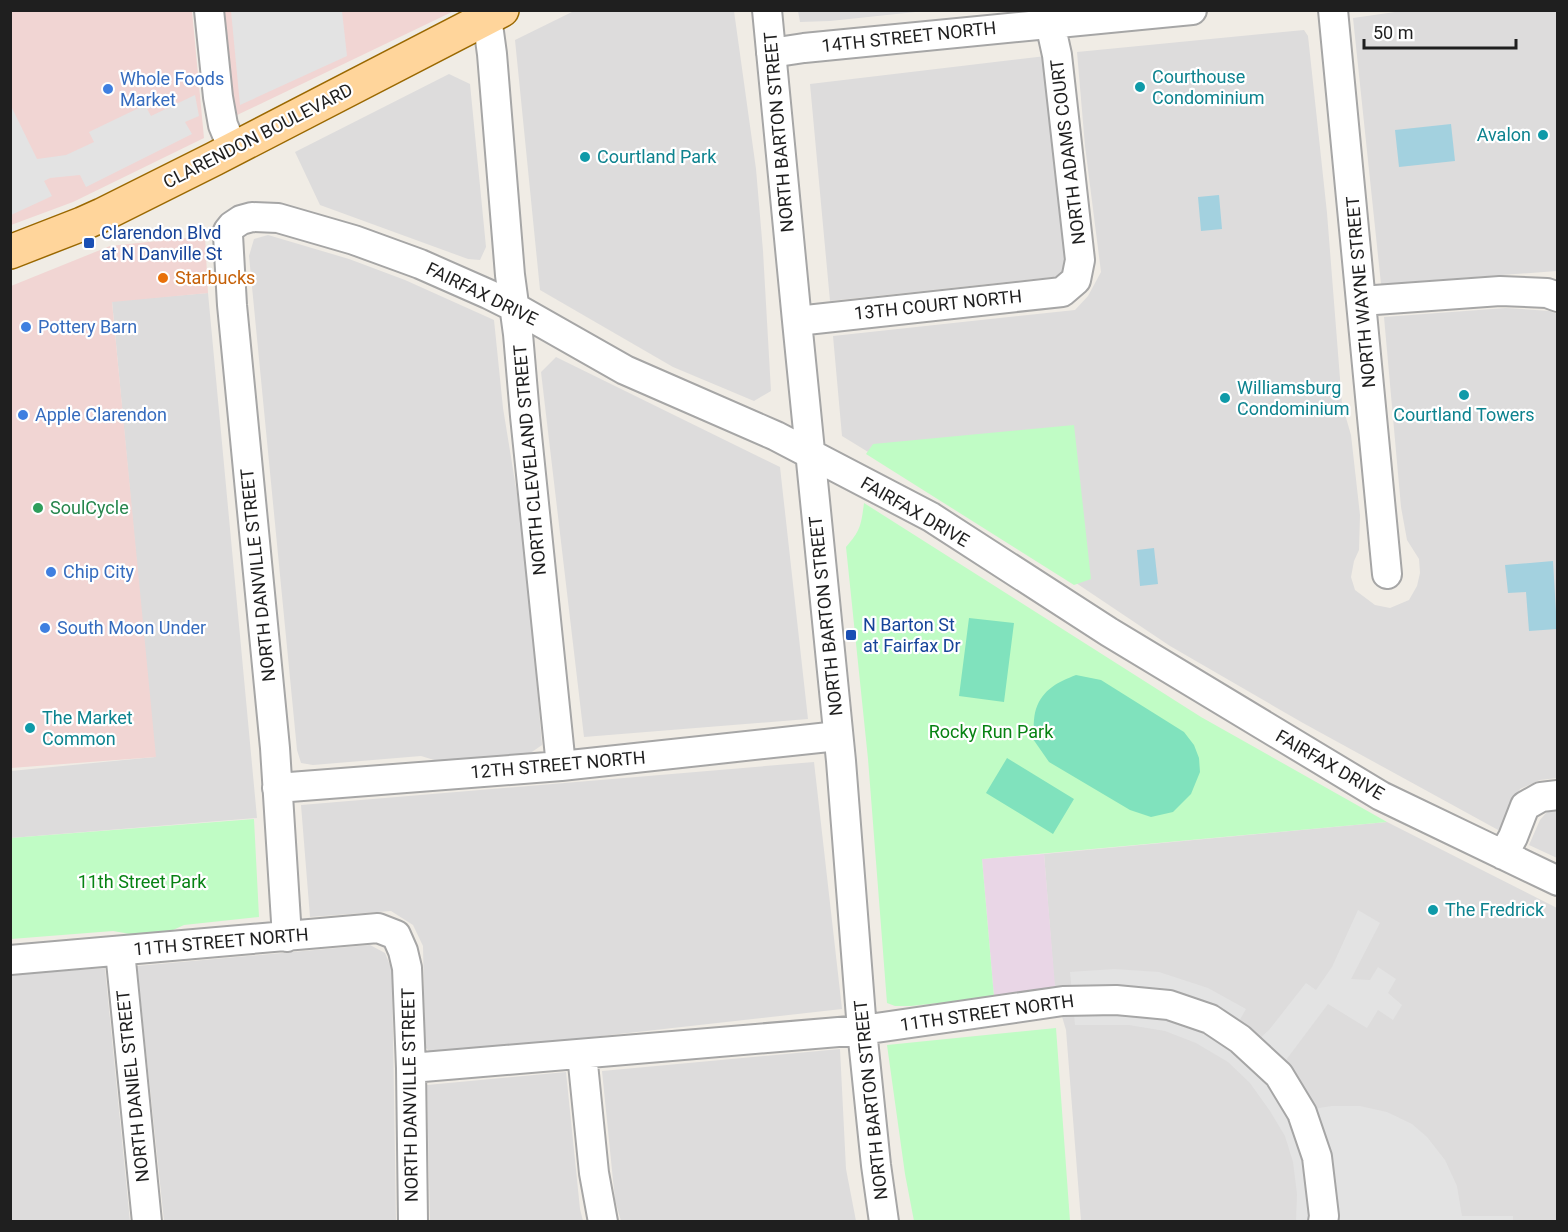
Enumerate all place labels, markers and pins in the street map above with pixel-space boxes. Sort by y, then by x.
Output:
place label: Courthouse Condominium [1152,66,1265,108]
place label: Whole Foods Market [120,68,224,110]
marker: Courthouse Condominium [1133,80,1147,94]
marker: Whole Foods Market [101,82,115,96]
place label: Avalon [1477,124,1531,145]
marker: Avalon [1536,128,1550,142]
place label: Courtland Park [597,146,717,167]
marker: Courtland Park [578,150,592,164]
place label: Clarendon Blvd at N Danville St [101,222,223,264]
marker: Clarendon Blvd at N Danville St [82,236,96,250]
place label: Starbucks [175,267,255,288]
marker: Starbucks [156,271,170,285]
place label: Pottery Barn [38,316,137,337]
marker: Pottery Barn [19,320,33,334]
place label: Williamsburg Condominium [1237,377,1350,419]
marker: Courtland Towers [1457,388,1471,402]
marker: Williamsburg Condominium [1218,391,1232,405]
place label: Apple Clarendon [35,404,167,425]
place label: Courtland Towers [1393,404,1535,425]
marker: Apple Clarendon [16,408,30,422]
place label: SoulCycle [50,497,129,518]
marker: SoulCycle [31,501,45,515]
place label: Chip City [63,561,135,582]
marker: Chip City [44,565,58,579]
place label: N Barton St at Fairfax Dr [863,614,961,656]
place label: South Moon Under [57,617,206,638]
marker: South Moon Under [38,621,52,635]
marker: N Barton St at Fairfax Dr [844,628,858,642]
place label: The Market Common [42,707,133,749]
marker: The Market Common [23,721,37,735]
place label: The Fredrick [1445,899,1545,920]
marker: The Fredrick [1426,903,1440,917]

